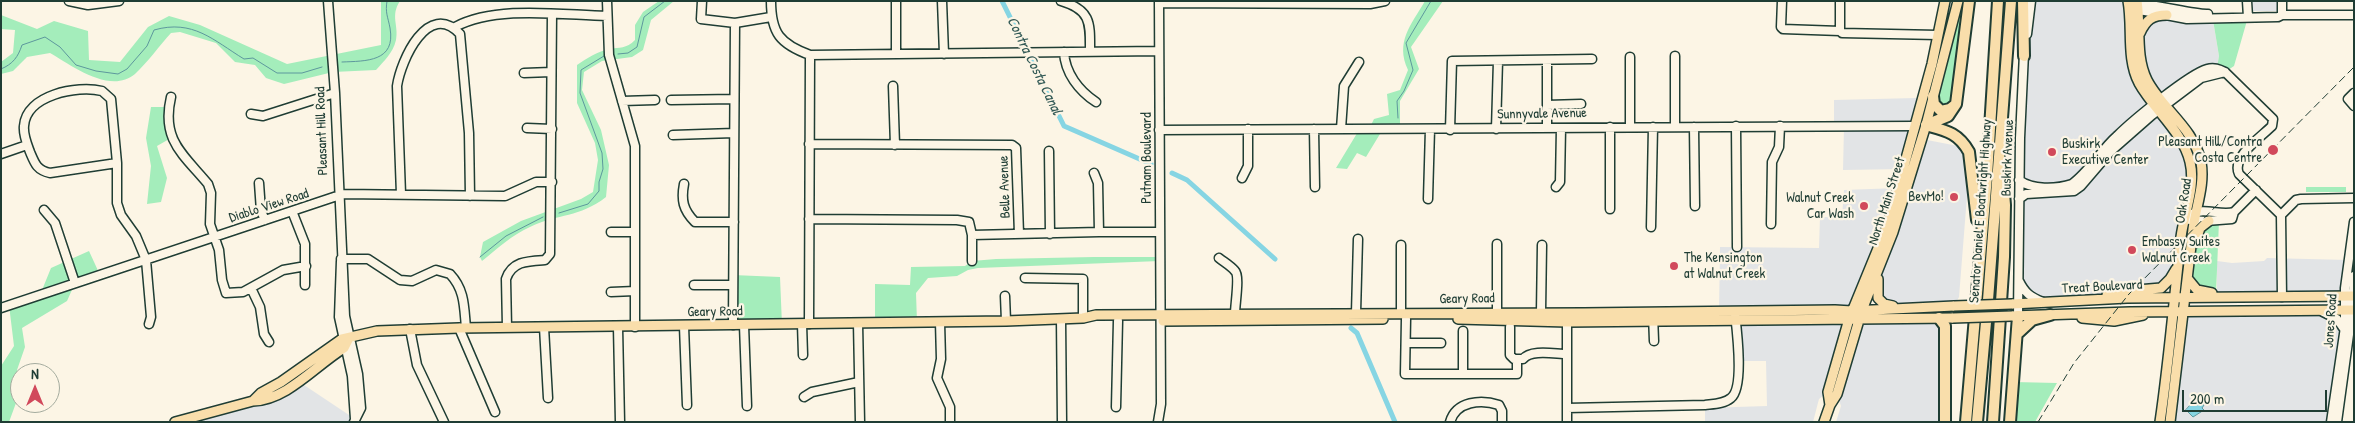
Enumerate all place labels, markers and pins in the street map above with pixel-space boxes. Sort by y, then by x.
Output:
place label: Pleasant Hill/Contra Costa Centre [2158,134,2262,166]
place label: Buskirk Executive Center [2062,136,2149,168]
marker: Pleasant Hill/Contra Costa Centre [2266,143,2280,157]
marker: Buskirk Executive Center [2046,146,2058,158]
place label: BevMo! [1908,189,1944,205]
place label: Walnut Creek Car Wash [1786,190,1854,222]
marker: BevMo! [1948,191,1960,203]
marker: Walnut Creek Car Wash [1858,200,1870,212]
place label: Embassy Suites Walnut Creek [2142,234,2220,266]
marker: Embassy Suites Walnut Creek [2126,244,2138,256]
place label: The Kensington at Walnut Creek [1684,250,1765,282]
marker: The Kensington at Walnut Creek [1668,260,1680,272]

